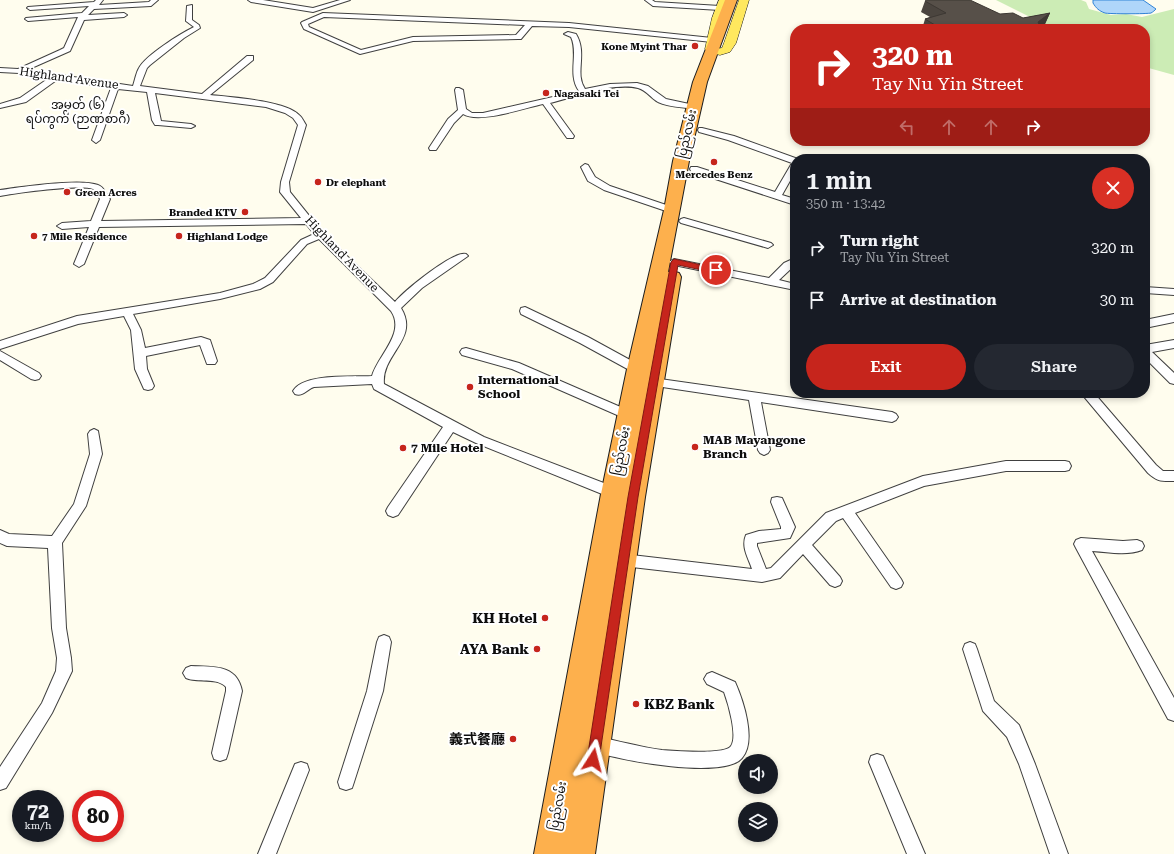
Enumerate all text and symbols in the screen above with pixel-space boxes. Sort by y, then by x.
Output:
text: 320 m [872,39,953,72]
icon: right [806,40,858,92]
place label: Kone Myint Thar [601,41,687,52]
marker: Kone Myint Thar [690,41,700,51]
street label: Highland Avenue [19,64,120,92]
text: Tay Nu Yin Street [872,73,1023,94]
marker: Nagasaki Tei [541,88,551,98]
place label: Nagasaki Tei [554,88,620,99]
district label: အမှတ် (၆) ရပ်ကွက် (ဉာဏစာဂီ) [26,96,130,129]
street label: ပြည်လမ်း [673,108,702,161]
icon: left [896,116,918,138]
icon: ahead [938,116,960,138]
icon: ahead [980,116,1002,138]
icon: right [1022,116,1044,138]
marker: Mercedes Benz [709,157,719,167]
text: 1 min [806,167,872,195]
button: close [1092,167,1134,209]
place label: Mercedes Benz [676,169,752,180]
marker: Dr elephant [313,177,323,187]
place label: Dr elephant [326,177,386,188]
marker: Green Acres [62,187,72,197]
place label: Green Acres [75,187,137,198]
text: 350 m · 13:42 [806,196,885,211]
place label: Branded KTV [169,207,238,218]
marker: Branded KTV [240,207,250,217]
street label: Highland Avenue [302,213,382,295]
marker: 7 Mile Residence [29,231,39,241]
place label: 7 Mile Residence [42,231,127,242]
marker: Highland Lodge [174,231,184,241]
place label: Highland Lodge [187,231,268,242]
text: Turn right [840,232,919,250]
icon: right [806,237,828,259]
text: 320 m [1091,239,1134,257]
text: Tay Nu Yin Street [840,250,949,265]
pin [699,253,733,287]
icon: arrive [705,259,727,281]
icon: arrive [806,289,828,311]
text: Arrive at destination [840,291,996,309]
text: 30 m [1100,291,1134,309]
button: Exit [806,344,966,390]
button: Share [974,344,1134,390]
place label: International School [478,373,559,401]
marker: International School [465,382,475,392]
street label: ပြည်လမ်း [607,425,636,477]
place label: MAB Mayangone Branch [703,433,805,461]
place label: 7 Mile Hotel [411,441,484,455]
marker: MAB Mayangone Branch [690,442,700,452]
marker: 7 Mile Hotel [398,443,408,453]
place label: KH Hotel [472,610,537,626]
marker: KH Hotel [540,613,550,623]
place label: AYA Bank [460,641,529,657]
marker: AYA Bank [532,644,542,654]
place label: KBZ Bank [644,696,715,712]
marker: KBZ Bank [631,699,641,709]
place label: 義式餐廳 [449,731,505,747]
marker: 義式餐廳 [508,734,518,744]
position arrow [572,739,614,781]
map controls [738,754,778,842]
button: sound [738,754,778,794]
street label: ပြည်လမ်း [545,780,572,832]
speed limit sign: 80 [72,790,124,842]
text: 72 [27,799,49,823]
button: layers [738,802,778,842]
text: km/h [25,820,51,831]

